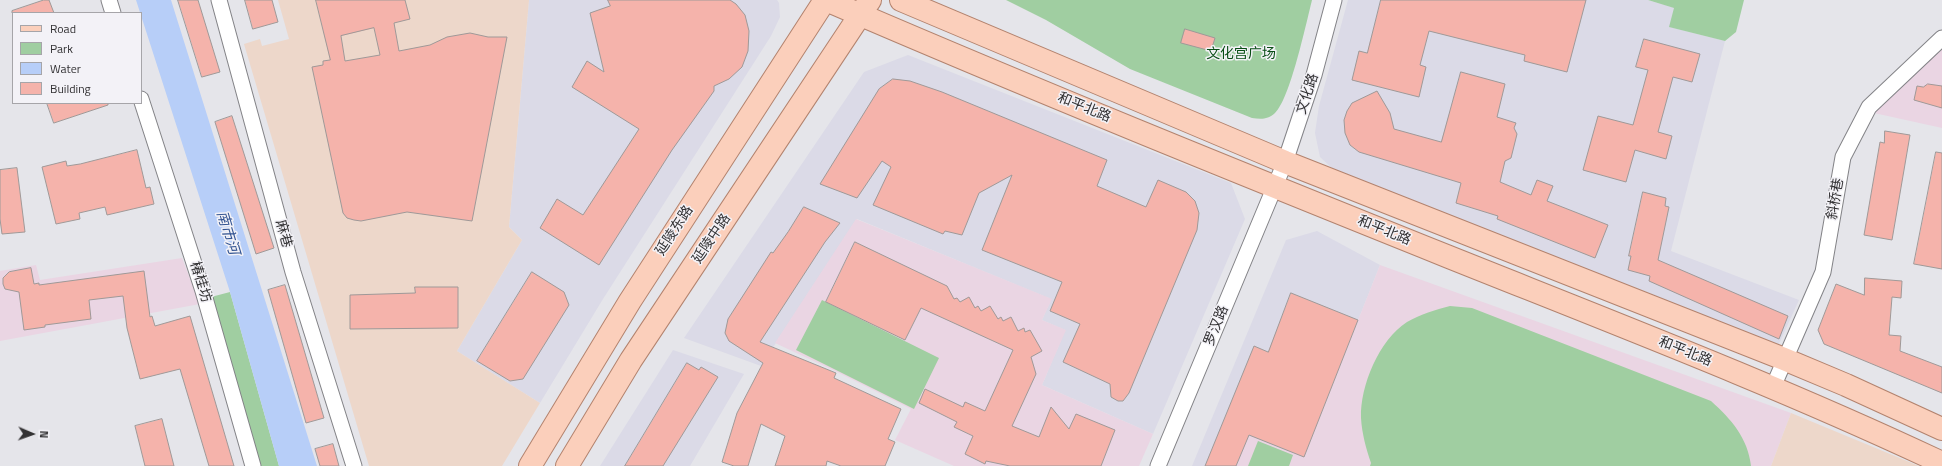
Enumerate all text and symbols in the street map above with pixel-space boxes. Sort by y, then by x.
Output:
legend [12,12,142,104]
text: Road [50,19,76,38]
text: Park [50,39,73,58]
park label: 文化宫广场 [1206,47,1276,63]
text: Water [50,59,81,78]
street label: 文化路 [1294,71,1322,117]
text: Building [50,79,91,98]
street label: 和平北路 [1055,90,1113,126]
street label: 斜桥巷 [1824,177,1848,221]
street label: 延陵东路 [653,203,697,259]
water label: 南市河 [212,209,242,257]
street label: 延陵中路 [689,211,735,267]
street label: 和平北路 [1355,213,1413,249]
street label: 麻巷 [271,218,295,250]
street label: 椿桂坊 [186,259,214,305]
street label: 罗汉路 [1201,303,1233,349]
street label: 和平北路 [1656,334,1714,370]
north arrow [12,414,52,454]
text: N [36,430,52,439]

